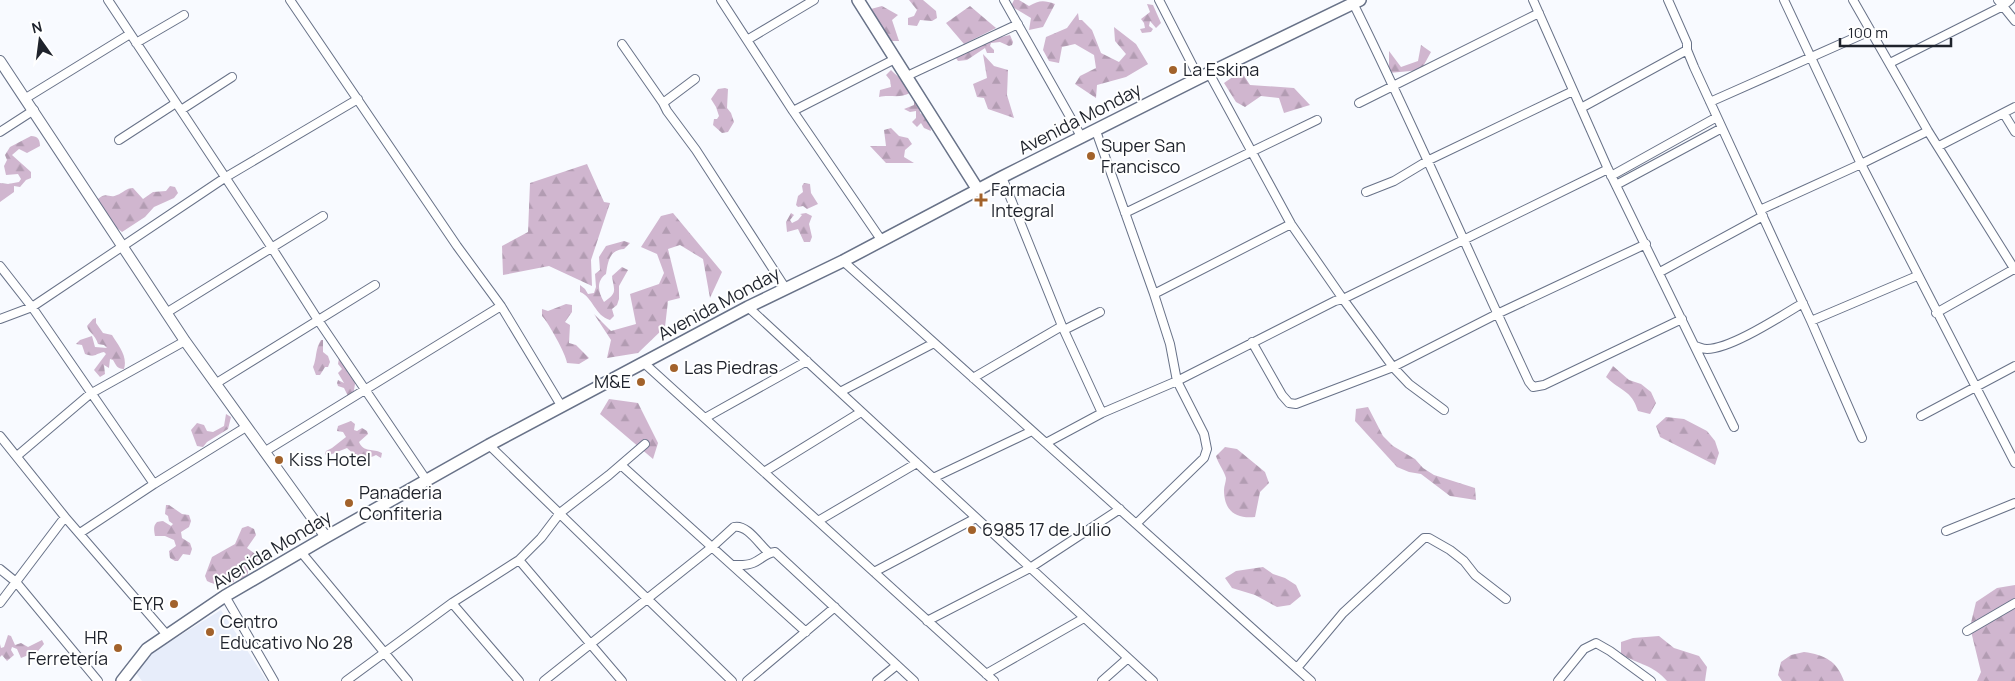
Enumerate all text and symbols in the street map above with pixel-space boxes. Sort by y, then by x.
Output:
north arrow [15,15,65,65]
scale bar [1840,15,1951,47]
text: N [30,16,44,37]
text: 100 m [1848,22,1888,43]
place label: La Eskina [1183,57,1259,81]
marker: La Eskina [1167,64,1179,76]
street label: Avenida Monday [1014,77,1146,159]
place label: Super San Francisco [1101,133,1186,178]
marker: Super San Francisco [1085,150,1097,162]
place label: Farmacia Integral [991,177,1065,222]
marker: Farmacia Integral [975,194,987,206]
street label: Avenida Monday [653,261,784,345]
place label: Las Piedras [684,355,778,379]
marker: Las Piedras [668,362,680,374]
place label: M&E [594,369,631,393]
marker: M&E [635,376,647,388]
place label: Kiss Hotel [289,447,371,471]
marker: Kiss Hotel [273,454,285,466]
place label: Panaderia Confiteria [359,480,442,525]
marker: Panaderia Confiteria [343,497,355,509]
street label: Avenida Monday [207,504,336,594]
place label: 6985 17 de Julio [982,517,1111,541]
marker: 6985 17 de Julio [966,524,978,536]
place label: EYR [132,591,164,615]
marker: EYR [168,598,180,610]
place label: Centro Educativo No 28 [220,609,353,654]
place label: HR Ferretería [27,625,108,670]
marker: Centro Educativo No 28 [204,626,216,638]
marker: HR Ferretería [112,642,124,654]

